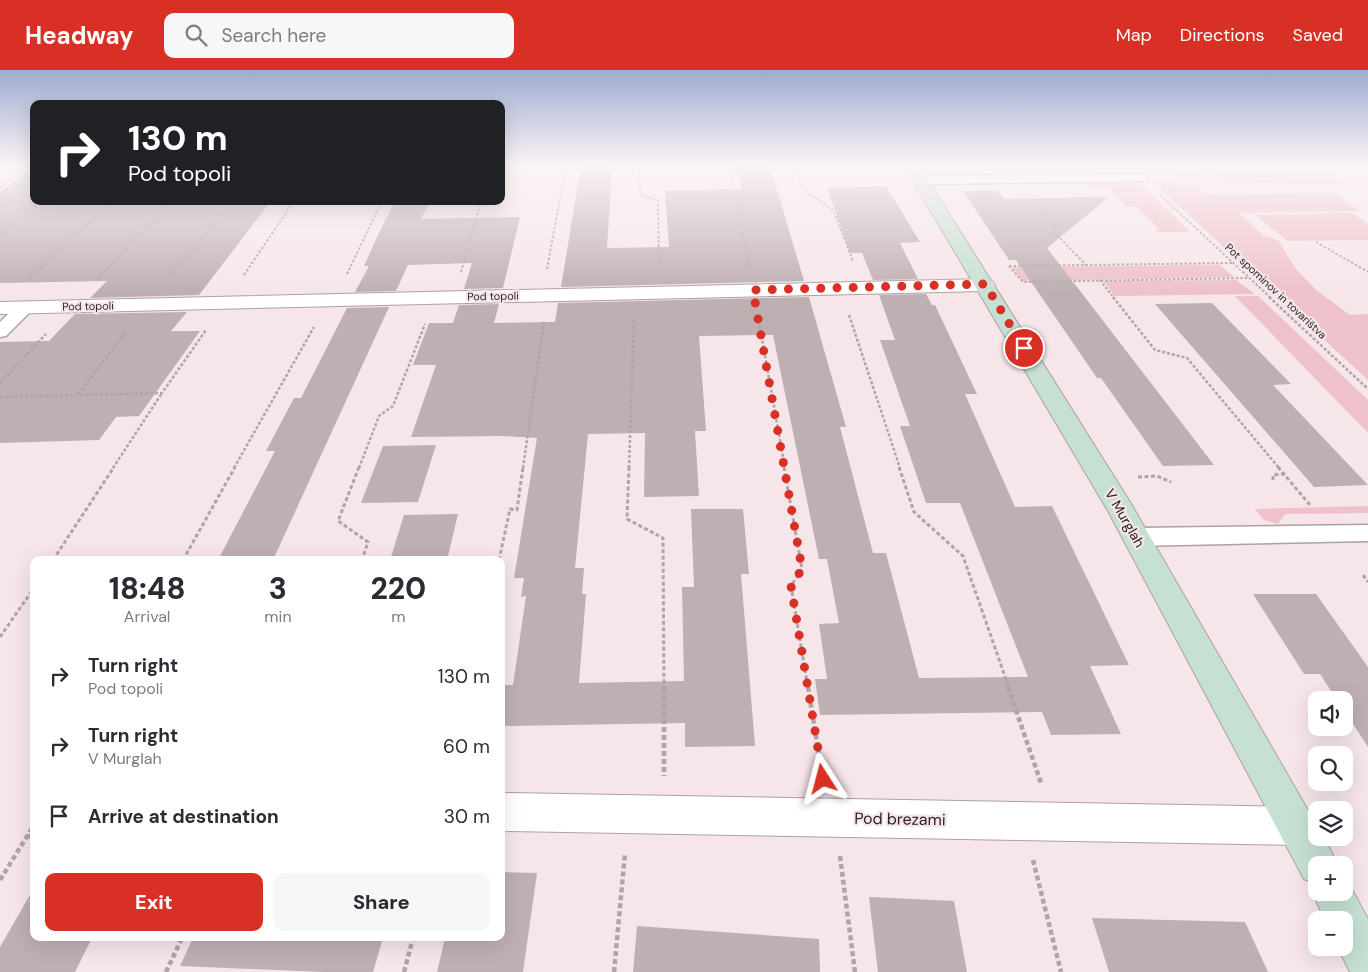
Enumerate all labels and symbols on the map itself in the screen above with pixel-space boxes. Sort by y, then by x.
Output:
street label: Pot spominov in tovarištva [1222,240,1330,342]
street label: Pod topoli [467,289,519,303]
street label: Pod topoli [62,299,114,313]
pin [1003,327,1045,369]
street label: V Murglah [1101,486,1149,550]
position arrow [796,752,848,804]
street label: Pod brezami [854,808,946,830]

